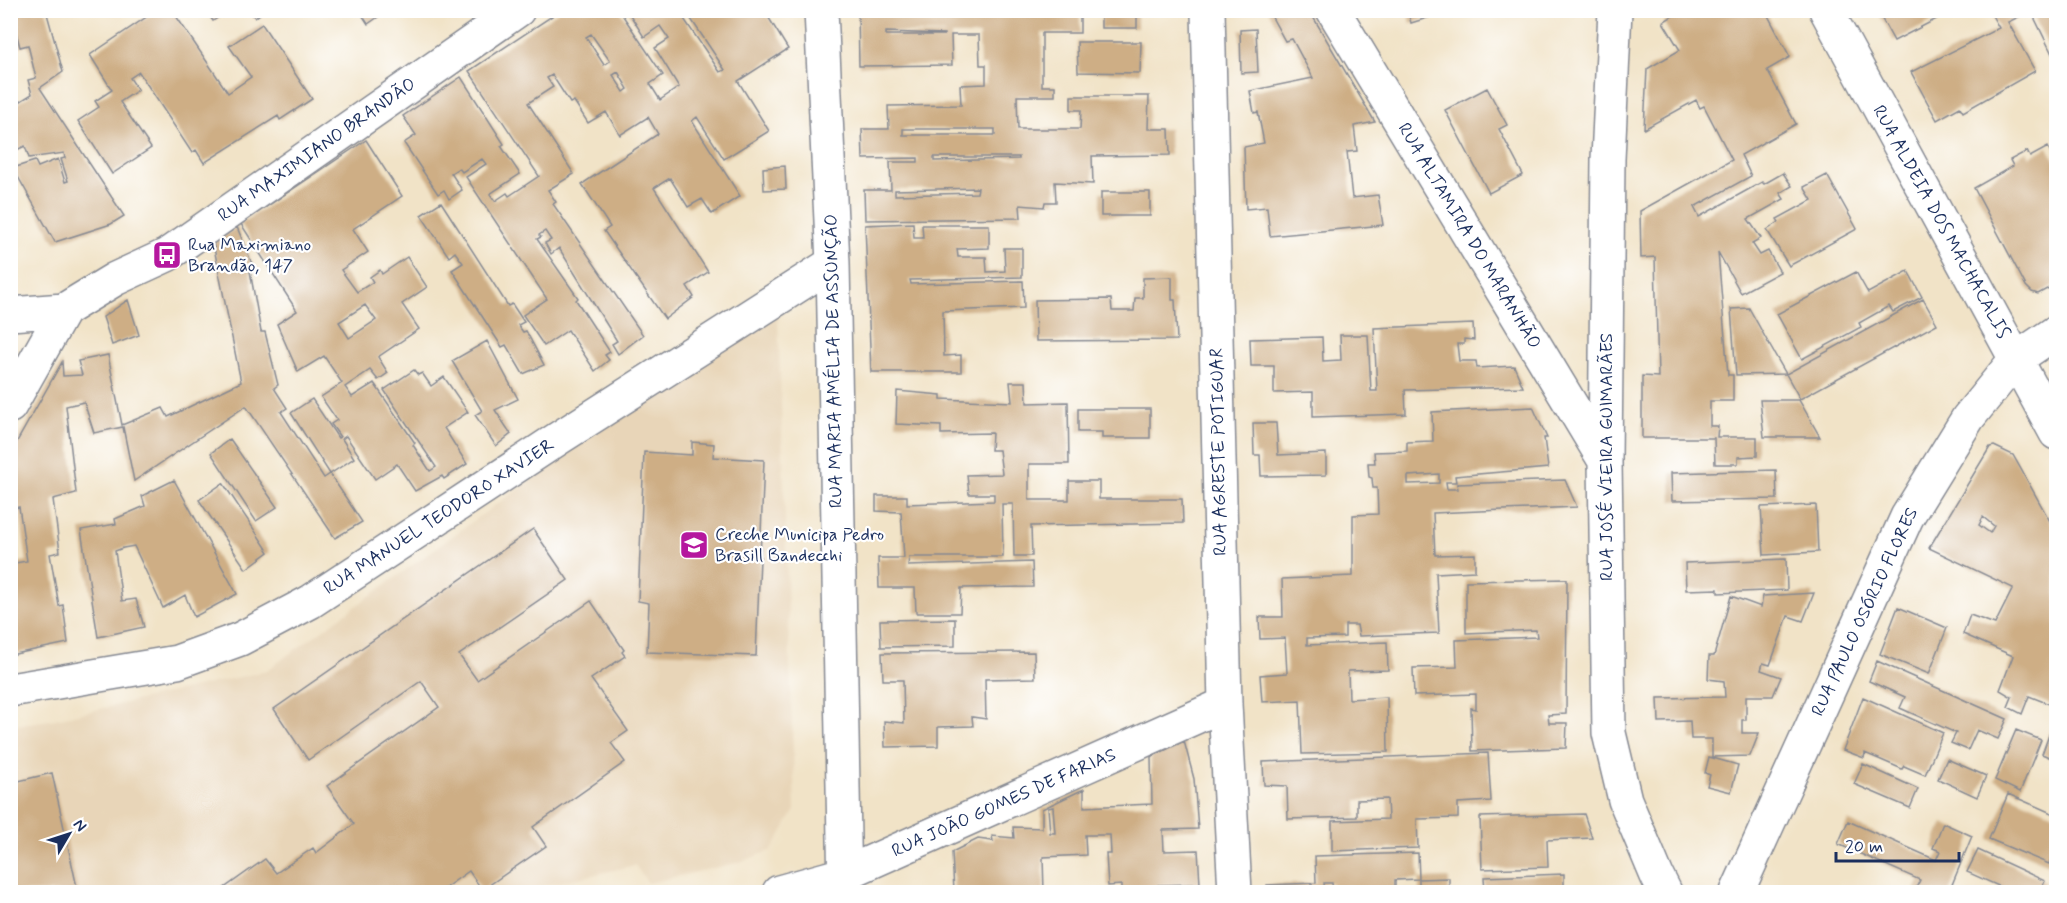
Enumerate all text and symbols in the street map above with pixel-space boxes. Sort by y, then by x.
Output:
street label: RUA MAXIMIANO BRANDÃO [213,72,421,228]
street label: RUA ALDEIA DOS MACHACALIS [1867,101,2015,343]
street label: RUA ALTAMIRA DO MARANHÃO [1392,118,1546,354]
street label: RUA MARIA AMÉLIA DE ASSUNÇÃO [819,214,849,508]
place label: Rua Maximiano Brandão, 147 [188,233,311,278]
bus stop icon: Rua Maximiano Brandão, 147 [151,239,183,271]
street label: RUA JOSÉ VIEIRA GUIMARÃES [1595,333,1619,581]
street label: RUA AGRESTE POTIGUAR [1205,348,1233,556]
street label: RUA MANUEL TEODORO XAVIER [319,433,559,601]
street label: RUA PAULO OSÓRIO FLORES [1806,504,1924,720]
place label: Creche Municipa Pedro Brasill Bandecchi [715,523,884,568]
school or university icon: Creche Municipa Pedro Brasill Bandecchi [678,529,710,561]
street label: RUA JOÃO GOMES DE FARIAS [888,743,1120,863]
north arrow [39,804,99,864]
text: N [68,815,91,836]
scale bar [1836,825,1959,863]
text: 20 m [1845,835,1883,859]

